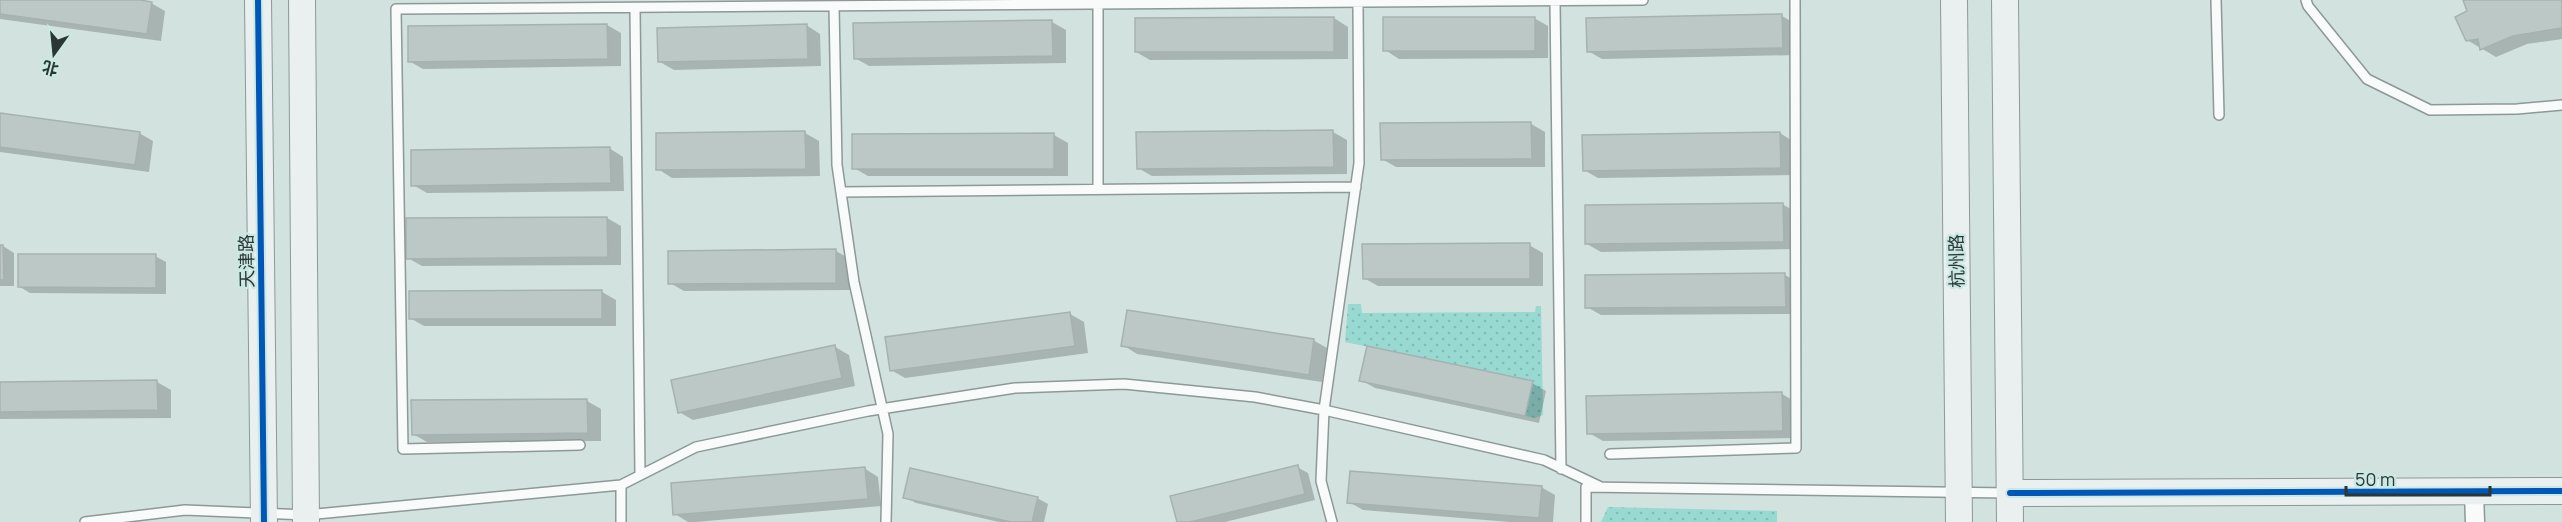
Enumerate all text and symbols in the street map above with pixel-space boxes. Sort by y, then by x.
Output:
north arrow [24,24,84,84]
text: 北 [40,56,61,81]
street label: 天津路 [234,234,258,288]
street label: 杭州路 [1944,234,1968,288]
scale bar [2346,459,2490,497]
text: 50 m [2355,467,2395,491]

